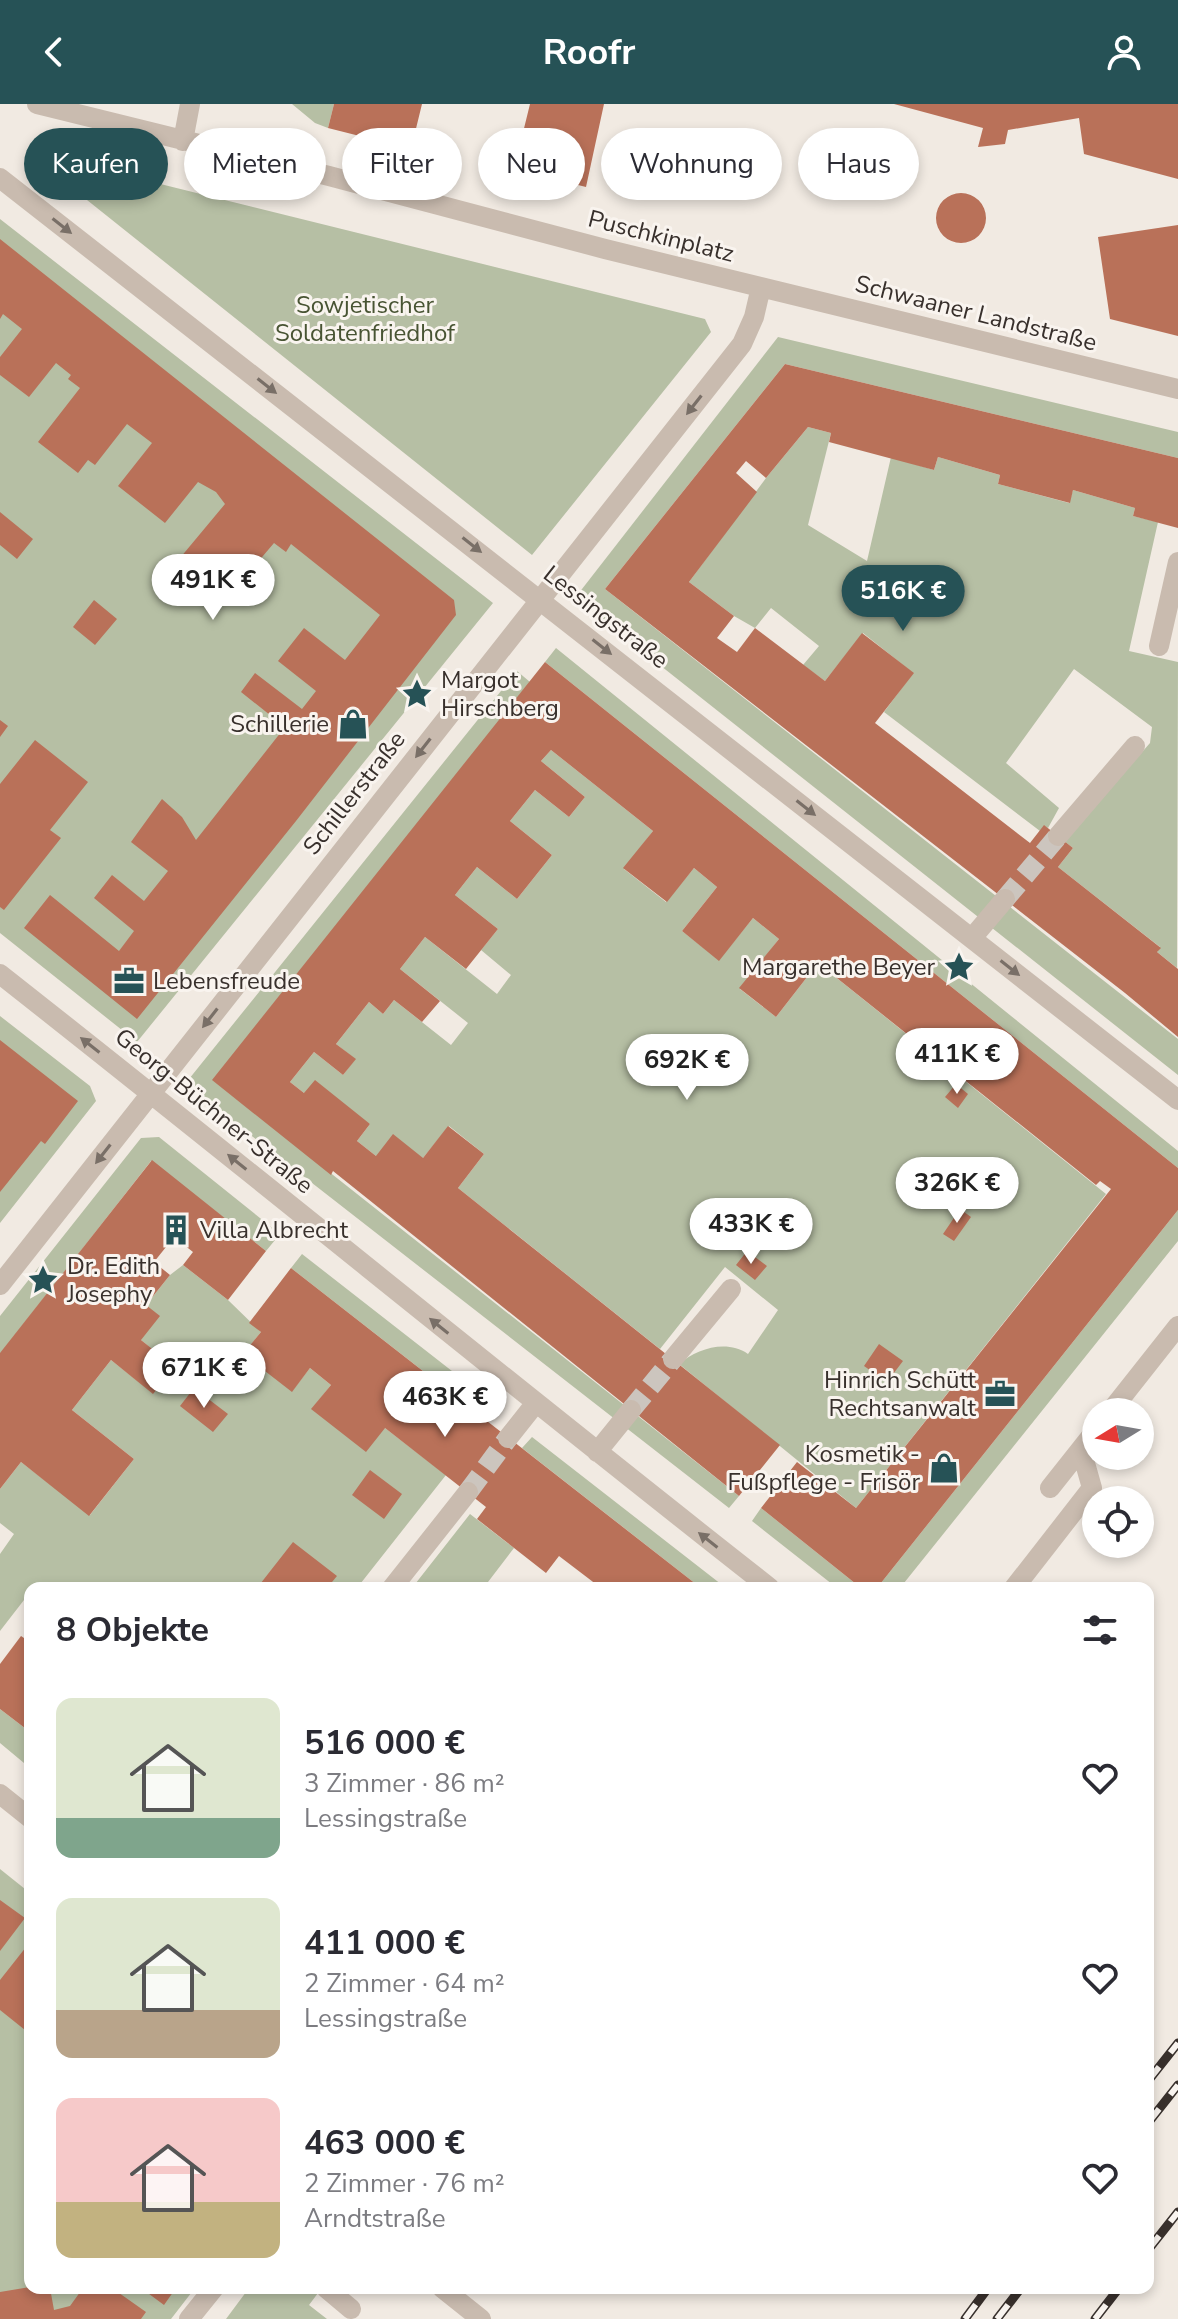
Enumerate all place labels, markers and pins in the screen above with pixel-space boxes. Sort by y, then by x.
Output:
pin: 491K € [148,554,278,622]
pin: 516K € [838,565,968,633]
place label: Margot Hirschberg [441,664,559,724]
place icon: Margot Hirschberg [400,677,434,711]
shop icon: Schillerie [336,707,370,741]
place label: Schillerie [230,708,329,740]
place icon: Margarethe Beyer [942,950,976,984]
place label: Margarethe Beyer [742,951,935,983]
office icon: Lebensfreude [112,964,146,998]
place label: Lebensfreude [153,965,300,997]
pin: 411K € [892,1028,1022,1096]
pin: 692K € [622,1034,752,1102]
pin: 326K € [892,1157,1022,1225]
pin: 433K € [686,1198,816,1266]
building icon: Villa Albrecht [159,1213,193,1247]
place label: Villa Albrecht [199,1214,349,1246]
place label: Dr. Edith Josephy [66,1250,160,1310]
place icon: Dr. Edith Josephy [26,1263,60,1297]
pin: 671K € [139,1342,269,1410]
place label: Hinrich Schütt Rechtsanwalt [824,1364,977,1424]
pin: 463K € [380,1371,510,1439]
office icon: Hinrich Schütt Rechtsanwalt [983,1377,1017,1411]
place label: Kosmetik - Fußpflege - Frisör [727,1438,920,1498]
shop icon: Kosmetik - Fußpflege - Frisör [927,1451,961,1485]

